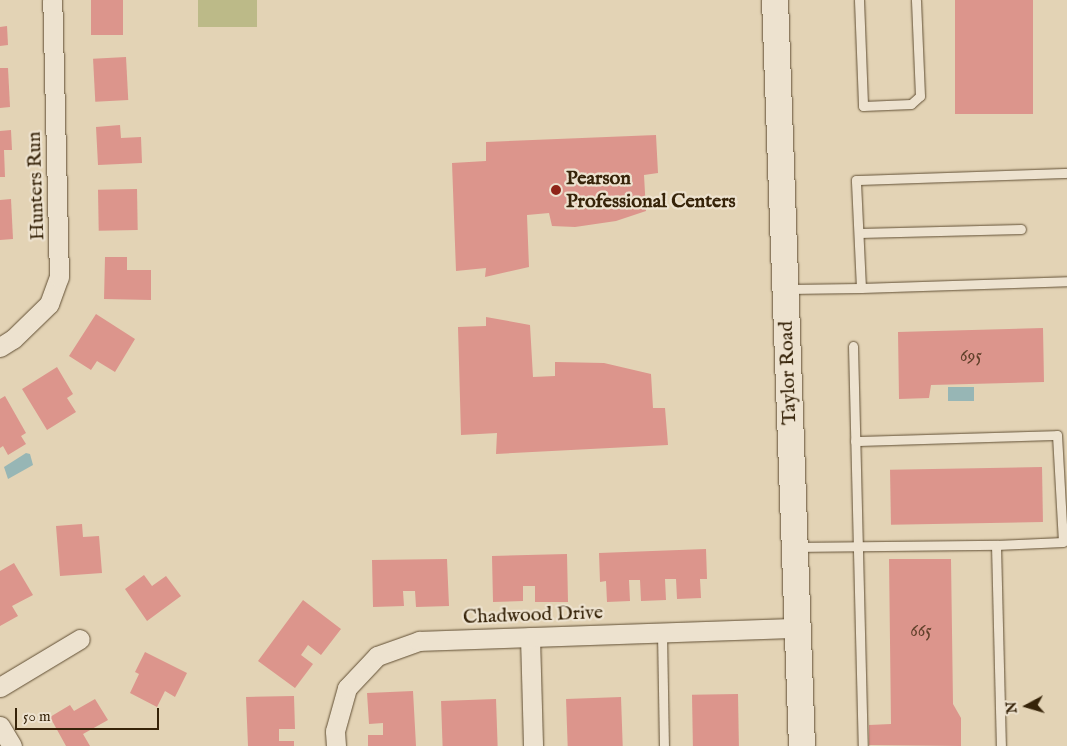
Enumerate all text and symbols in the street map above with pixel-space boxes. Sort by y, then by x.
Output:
street label: Hunters Run [22,131,50,241]
place label: Pearson Professional Centers [566,166,736,213]
marker: Pearson Professional Centers [550,184,562,196]
street label: Taylor Road [774,321,802,425]
house number: 695 [960,346,982,368]
street label: Chadwood Drive [463,601,603,629]
house number: 665 [910,621,932,643]
north arrow [1002,681,1052,731]
scale bar [18,698,161,730]
text: N [1002,701,1022,715]
text: 50 m [23,707,51,726]

